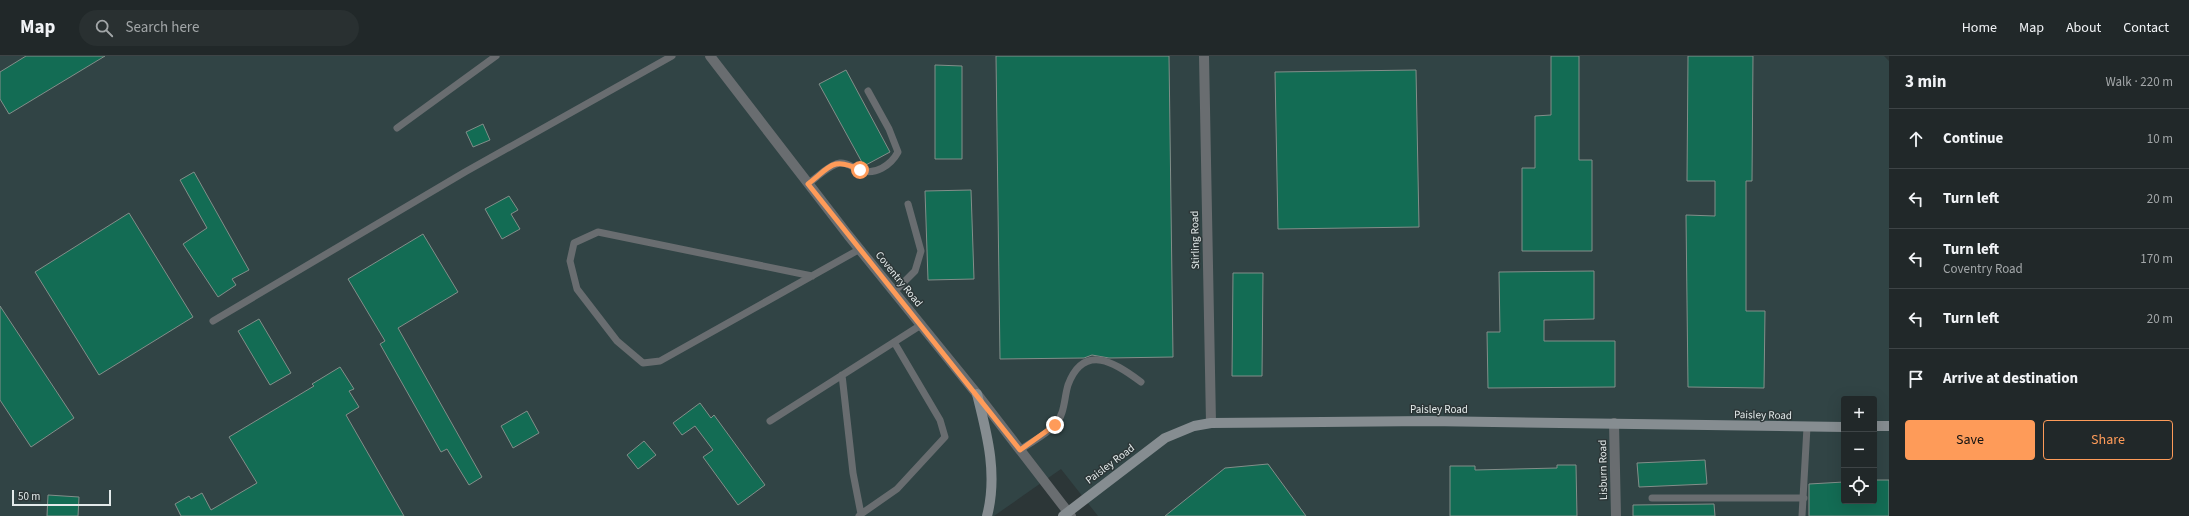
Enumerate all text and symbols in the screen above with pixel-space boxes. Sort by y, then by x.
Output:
search box [79,10,359,46]
text: Map [20,14,55,41]
icon: search [93,17,115,39]
text: Search here [125,17,199,38]
text: Home [1962,18,1997,38]
text: Map [2019,18,2044,38]
text: About [2066,18,2101,38]
text: Contact [2123,18,2169,38]
text: 3 min [1905,70,1946,94]
text: Walk · 220 m [2105,73,2173,91]
icon: ahead [1905,128,1927,150]
text: Continue [1943,128,2003,149]
text: 10 m [2147,130,2173,148]
route start [851,161,869,179]
icon: left [1905,188,1927,210]
text: Turn left [1943,188,1999,209]
text: 20 m [2147,190,2173,208]
street label: Stirling Road [1187,211,1203,269]
text: Turn left [1943,239,1999,260]
street label: Coventry Road [872,248,926,310]
icon: left [1905,248,1927,270]
text: 170 m [2140,250,2173,268]
text: Coventry Road [1943,260,2023,278]
icon: left [1905,308,1927,330]
text: Turn left [1943,308,1999,329]
text: 20 m [2147,310,2173,328]
icon: arrive [1905,368,1927,390]
text: Arrive at destination [1943,368,2078,389]
map controls [1841,396,1877,504]
button: + [1841,396,1877,432]
street label: Paisley Road [1410,402,1468,417]
street label: Paisley Road [1734,407,1792,423]
route end [1046,416,1064,434]
button: Save [1905,420,2035,460]
button: Share [2043,420,2173,460]
button: − [1841,432,1877,468]
street label: Lisburn Road [1595,440,1611,500]
street label: Paisley Road [1082,441,1138,487]
button: locate [1841,468,1877,504]
scale bar [12,488,111,507]
text: 50 m [18,489,40,504]

